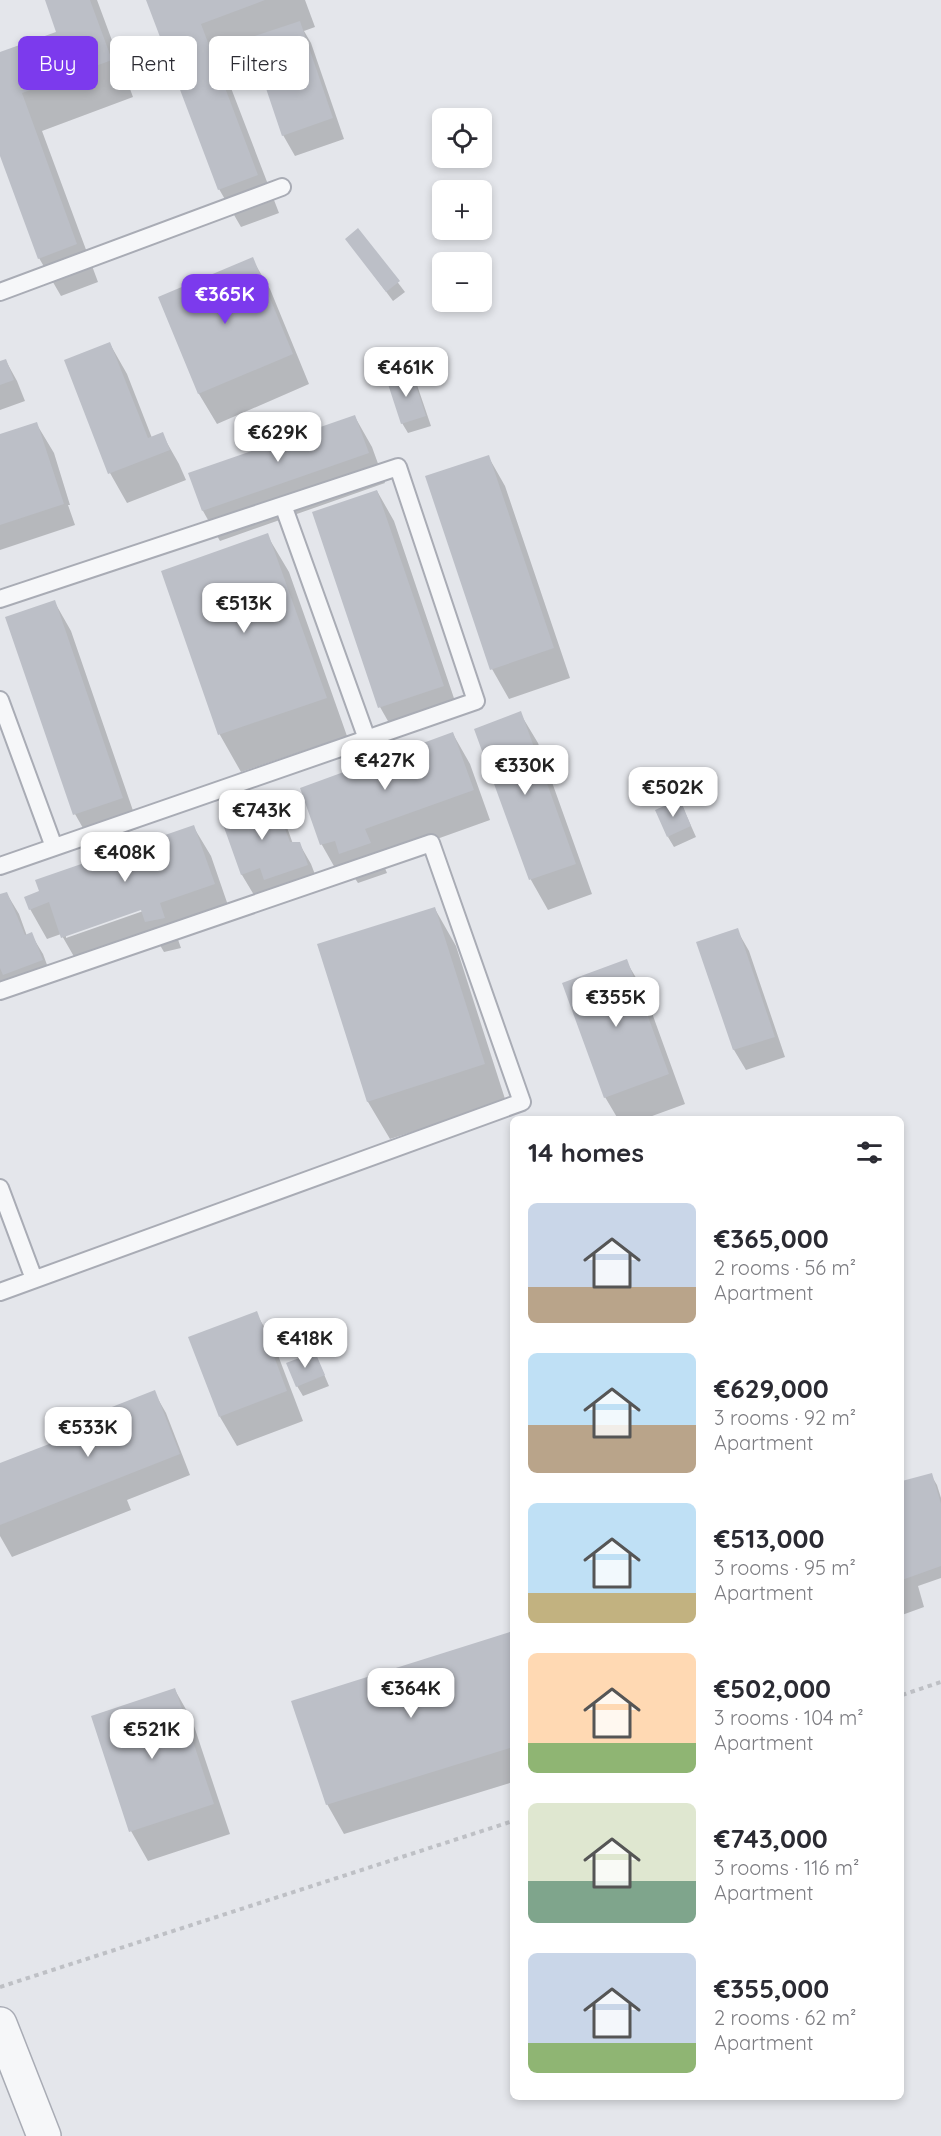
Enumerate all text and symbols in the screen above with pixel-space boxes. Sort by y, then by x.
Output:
chip: Buy [18,36,98,90]
chip: Rent [110,36,197,90]
chip: Filters [209,36,309,90]
map controls [432,108,492,312]
button: locate [432,108,492,168]
button: + [432,180,492,240]
button: − [432,252,492,312]
pin: €365K [183,274,267,325]
text: €365K [196,281,254,306]
pin: €461K [364,347,448,398]
text: €461K [378,354,434,379]
pin: €629K [236,412,320,463]
text: €629K [248,419,308,444]
pin: €513K [202,583,286,634]
text: €513K [216,590,272,615]
pin: €427K [343,740,427,791]
pin: €330K [483,745,567,796]
text: €427K [355,747,415,772]
text: €330K [495,752,555,777]
pin: €502K [631,767,715,818]
text: €502K [643,774,703,799]
pin: €743K [220,790,304,841]
text: €743K [233,797,291,822]
pin: €408K [83,832,167,883]
text: €408K [95,839,155,864]
pin: €355K [574,977,658,1028]
text: €355K [586,984,646,1009]
text: 14 homes [528,1136,644,1169]
icon: filters [853,1136,886,1169]
text: €365,000 [714,1222,829,1255]
icon: home [576,1227,648,1299]
text: 2 rooms · 56 m² [714,1255,856,1280]
text: Apartment [714,1280,814,1305]
pin: €418K [263,1318,347,1369]
text: €418K [277,1325,333,1350]
text: €629,000 [714,1372,829,1405]
icon: home [576,1377,648,1449]
text: 3 rooms · 92 m² [714,1405,856,1430]
pin: €533K [46,1407,130,1458]
text: €533K [59,1414,117,1439]
text: Apartment [714,1430,814,1455]
text: €513,000 [714,1522,824,1555]
icon: home [576,1527,648,1599]
text: 3 rooms · 95 m² [714,1555,856,1580]
text: Apartment [714,1580,814,1605]
pin: €364K [369,1668,453,1719]
text: €502,000 [714,1672,831,1705]
text: €364K [381,1675,441,1700]
icon: home [576,1677,648,1749]
text: 3 rooms · 104 m² [714,1705,864,1730]
pin: €521K [110,1709,194,1760]
text: €521K [124,1716,180,1741]
text: Apartment [714,1730,814,1755]
text: €743,000 [714,1822,828,1855]
icon: home [576,1827,648,1899]
text: 3 rooms · 116 m² [714,1855,859,1880]
text: Apartment [714,1880,814,1905]
text: €355,000 [714,1972,829,2005]
icon: home [576,1977,648,2049]
text: 2 rooms · 62 m² [714,2005,856,2030]
text: Apartment [714,2030,814,2055]

